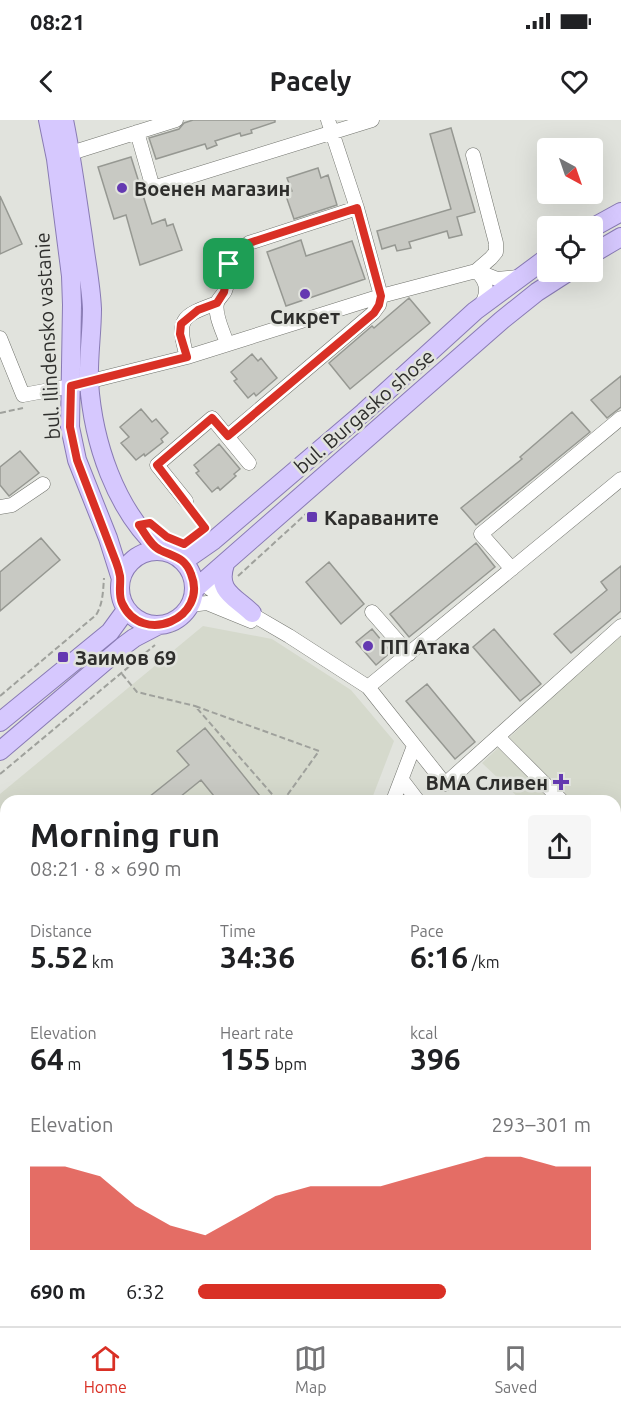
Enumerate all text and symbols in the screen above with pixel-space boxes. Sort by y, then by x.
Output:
text: 08:21 [30,9,85,34]
icon: back [30,65,63,98]
icon: heart [558,65,591,98]
text: Pacely [270,66,351,96]
north arrow [537,138,603,204]
map controls [537,138,603,282]
place label: Военен магазин [134,177,290,200]
marker: Военен магазин [115,181,129,195]
button: locate [537,216,603,282]
street label: bul. Ilindensko vastanie [30,232,64,440]
pin [203,238,254,289]
icon: arrive [212,247,245,280]
marker: Сикрет [298,287,312,301]
place label: Сикрет [270,305,340,328]
street label: bul. Burgasko shose [289,344,439,478]
place label: Караваните [324,506,439,529]
marker: Караваните [305,510,319,524]
place label: ПП Атака [380,635,470,658]
marker: ПП Атака [361,639,375,653]
place label: Заимов 69 [75,646,176,669]
marker: Заимов 69 [56,650,70,664]
place label: ВМА Сливен [425,771,548,794]
marker: ВМА Сливен [552,773,570,791]
button: share [528,815,591,878]
text: Morning run [30,816,220,853]
text: 08:21 · 8 × 690 m [30,857,182,880]
text: Distance [30,922,92,940]
text: Time [220,922,256,940]
text: Pace [410,922,444,940]
text: 5.52 [30,940,88,974]
text: 34:36 [220,940,295,974]
text: 6:16 [410,940,468,974]
text: km [88,953,114,971]
text: /km [468,953,500,971]
text: Elevation [30,1024,97,1042]
text: Heart rate [220,1024,294,1042]
text: kcal [410,1024,438,1042]
text: 64 [30,1042,64,1076]
text: 155 [220,1042,271,1076]
text: 396 [410,1042,461,1076]
text: m [64,1055,81,1073]
text: bpm [271,1055,307,1073]
text: Elevation [30,1113,113,1136]
text: 293–301 m [492,1113,591,1136]
text: 690 m [30,1280,86,1303]
text: 6:32 [126,1280,165,1303]
tab: Home [84,1342,127,1396]
tab: Map [294,1342,327,1396]
tab: Saved [495,1342,537,1396]

